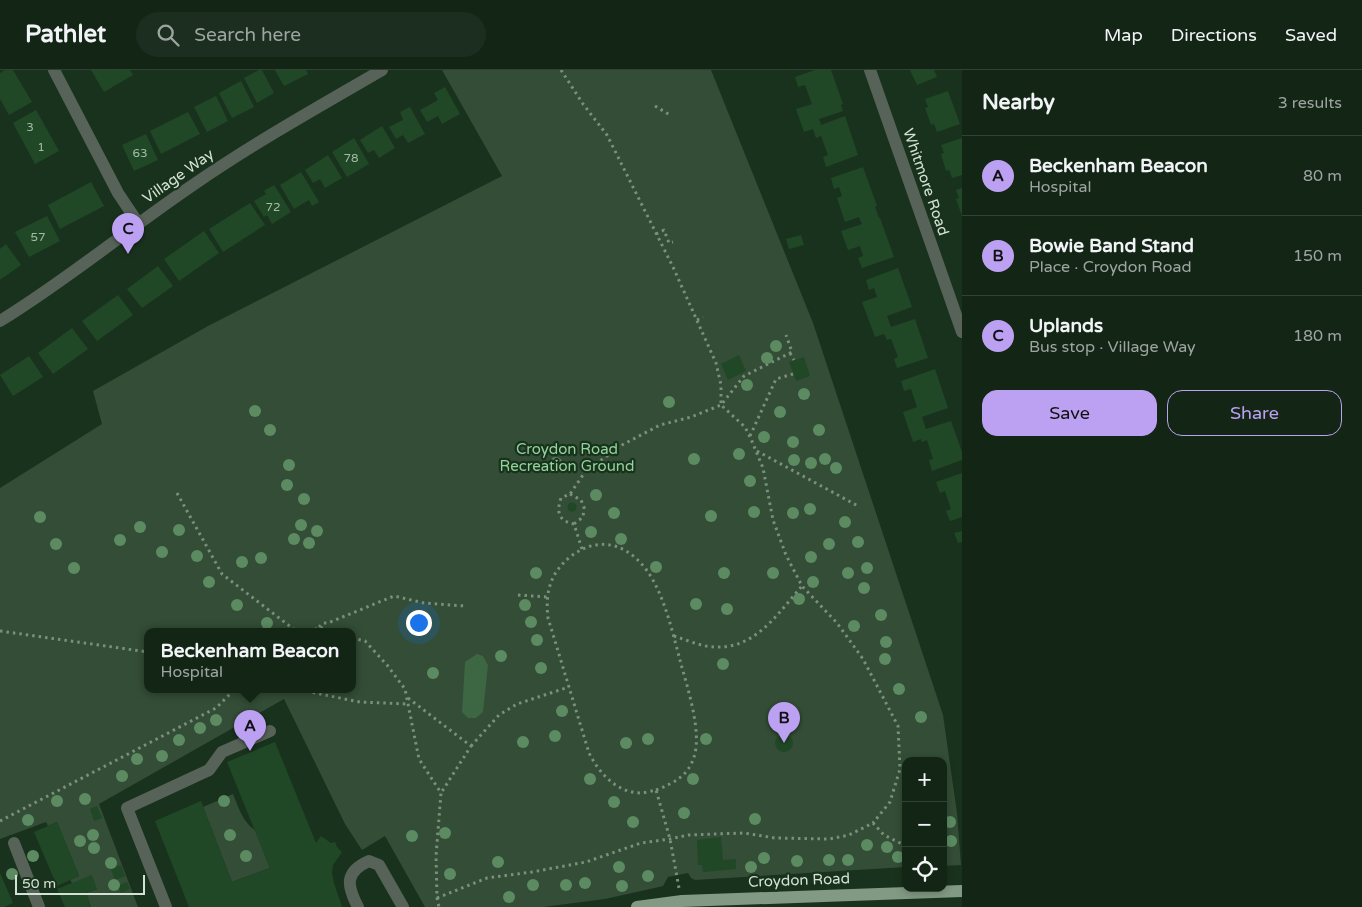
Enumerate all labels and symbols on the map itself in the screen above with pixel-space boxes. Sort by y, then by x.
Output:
house number: 3 [26,120,34,134]
street label: Whitmore Road [899,126,953,238]
house number: 1 [37,140,45,154]
street label: Village Way [139,145,217,207]
house number: 63 [132,146,148,160]
house number: 78 [343,151,359,165]
house number: 72 [265,200,281,214]
pin: C [112,213,144,254]
house number: 57 [30,230,46,244]
park label: Croydon Road Recreation Ground [500,440,634,475]
your location [406,610,432,636]
pin: B [768,702,800,743]
pin: A [234,710,266,751]
street label: Croydon Road [748,869,850,891]
scale bar [15,872,145,895]

